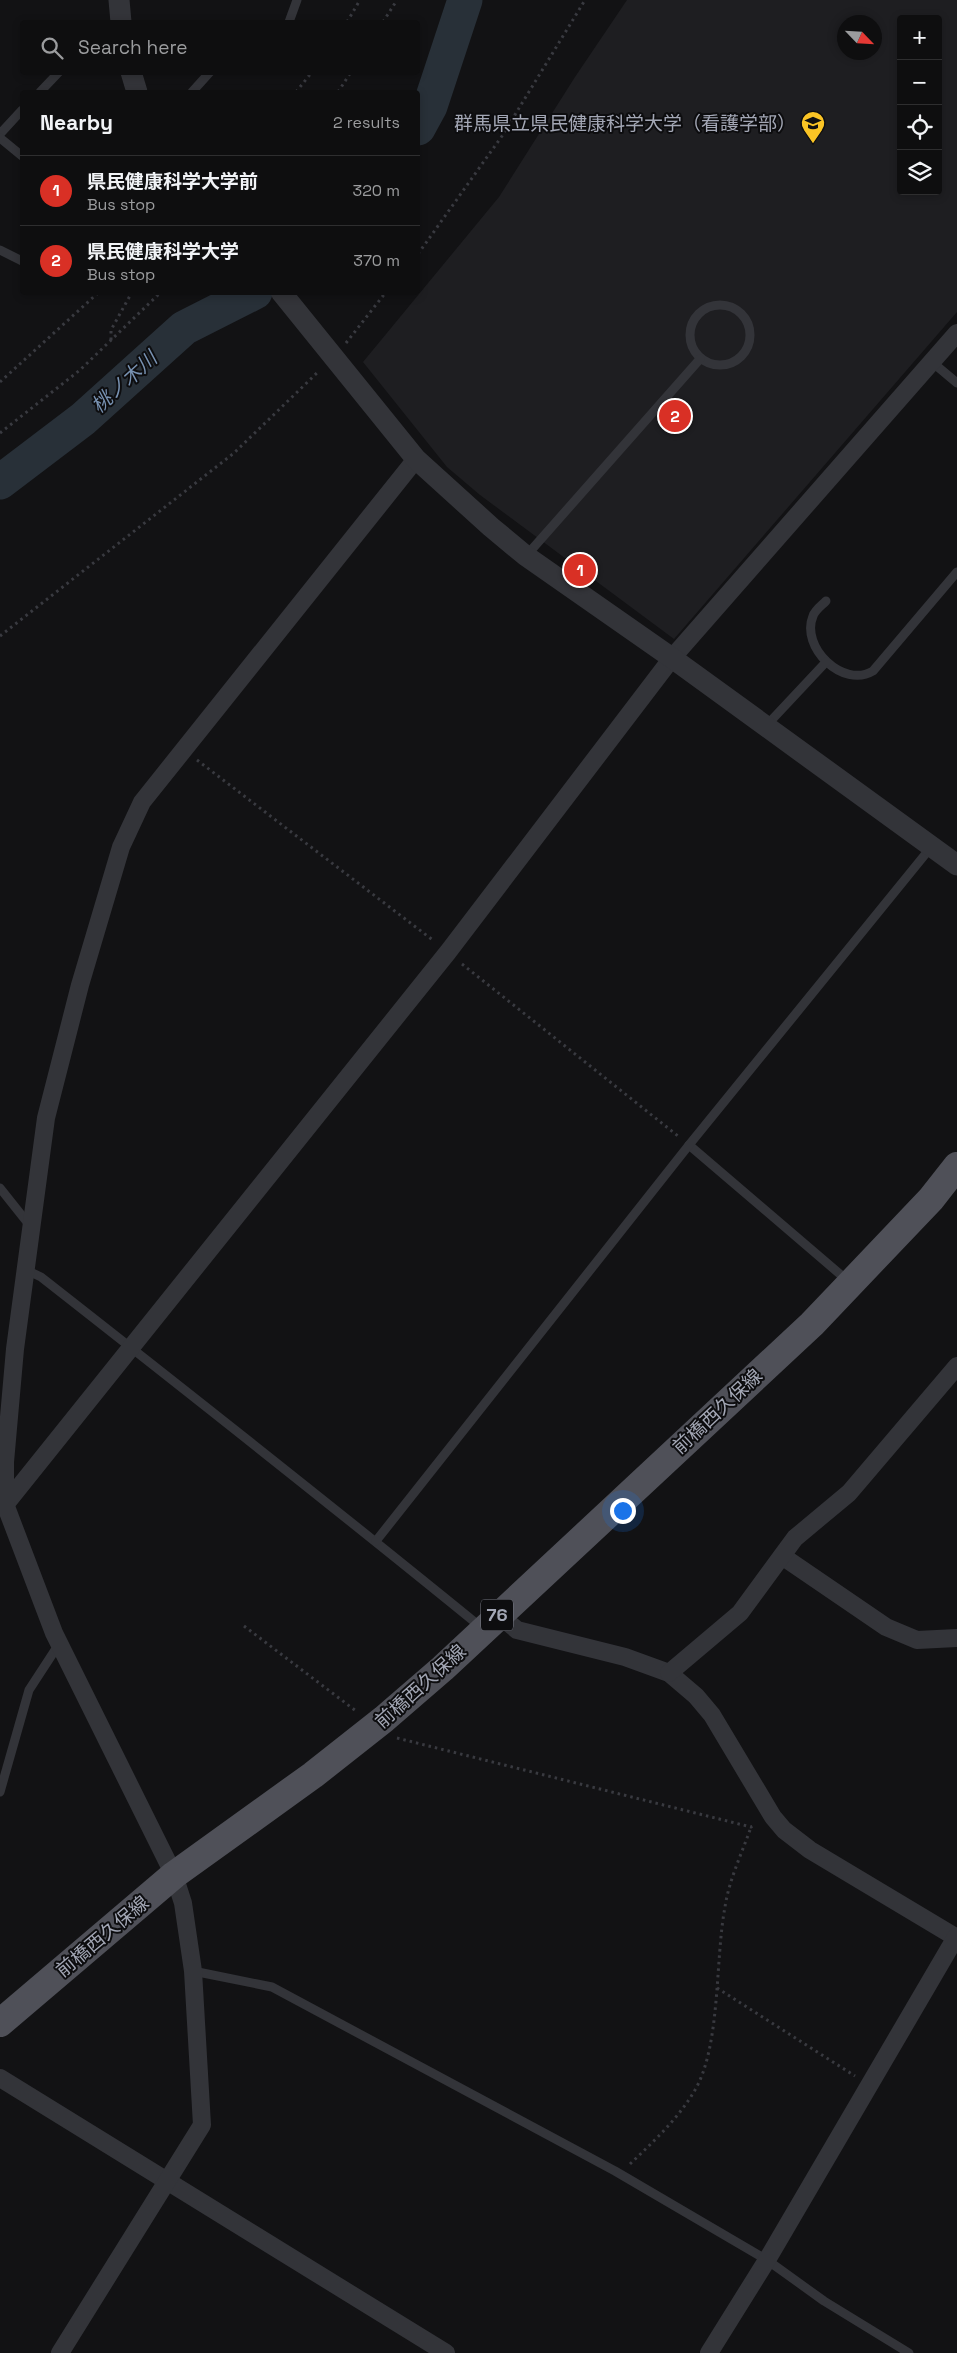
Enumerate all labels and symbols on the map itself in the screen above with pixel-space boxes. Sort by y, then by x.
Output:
north arrow [837,15,882,60]
school or university icon: 群馬県立県民健康科学大学（看護学部） [800,110,826,144]
place label: 群馬県立県民健康科学大学（看護学部） [454,111,796,136]
water label: 桃ノ木川 [86,344,164,418]
pin: 2 [659,397,691,435]
pin: 1 [564,551,596,589]
street label: 前橋西久保線 [667,1363,768,1459]
your location [610,1498,636,1524]
road number: 76 [481,1600,513,1630]
street label: 前橋西久保線 [370,1639,471,1734]
street label: 前橋西久保線 [51,1890,154,1983]

